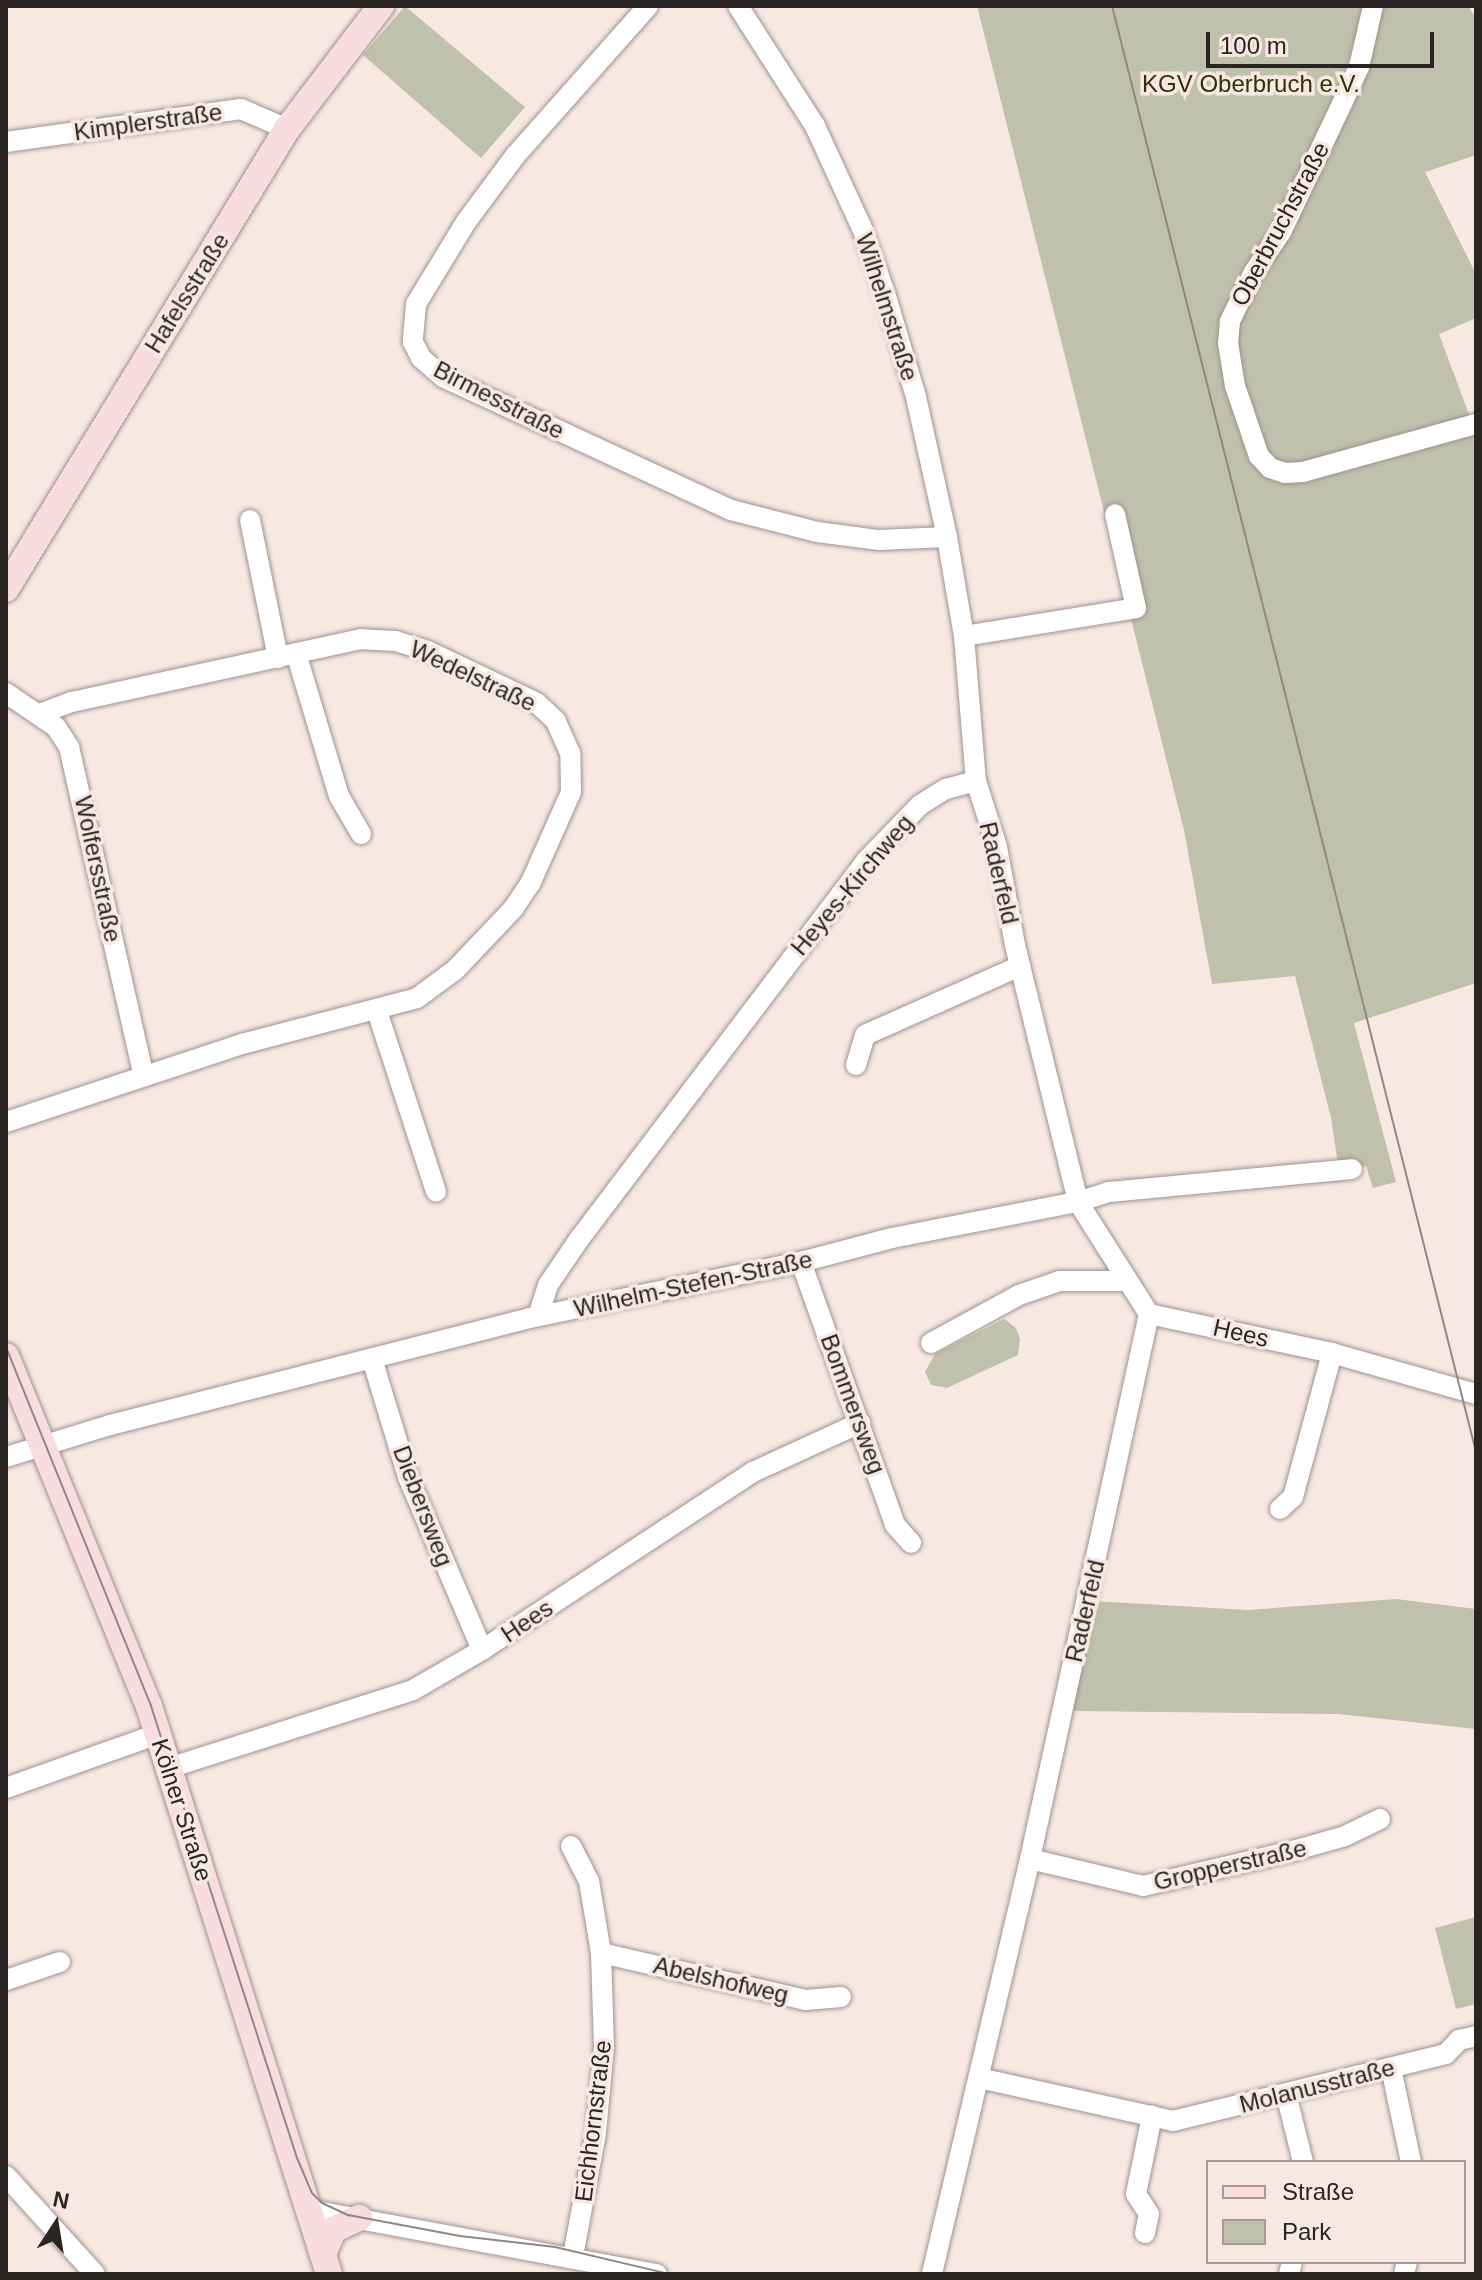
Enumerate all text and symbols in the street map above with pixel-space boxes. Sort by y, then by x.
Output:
scale bar [1210,16,1438,66]
text: 100 m [1220,32,1287,59]
park label: KGV Oberbruch e.V. [1142,70,1360,98]
street label: Kimplerstraße [72,97,224,147]
street label: Oberbruchstraße [1225,137,1335,311]
street label: Hafelsstraße [139,228,235,358]
street label: Wilhelmstraße [850,230,924,384]
street label: Birmesstraße [429,355,569,445]
street label: Wedelstraße [405,634,541,718]
street label: Wolfersstraße [68,793,128,945]
street label: Heyes-Kirchweg [785,809,919,961]
street label: Raderfeld [973,819,1025,927]
street label: Wilhelm-Stefen-Straße [571,1245,815,1323]
street label: Hees [1210,1313,1272,1353]
street label: Bommersweg [814,1330,892,1478]
street label: Diebersweg [387,1442,459,1570]
street label: Raderfeld [1059,1557,1111,1665]
street label: Hees [496,1593,558,1649]
street label: Kölner Straße [145,1735,219,1885]
street label: Gropperstraße [1151,1833,1309,1897]
street label: Abelshofweg [651,1951,791,2009]
street label: Eichhornstraße [569,2038,617,2204]
street label: Molanusstraße [1237,2053,1397,2119]
legend [1206,2160,1466,2264]
text: Straße [1282,2178,1354,2205]
north arrow [16,2184,96,2264]
text: N [51,2186,71,2214]
text: Park [1282,2218,1331,2245]

